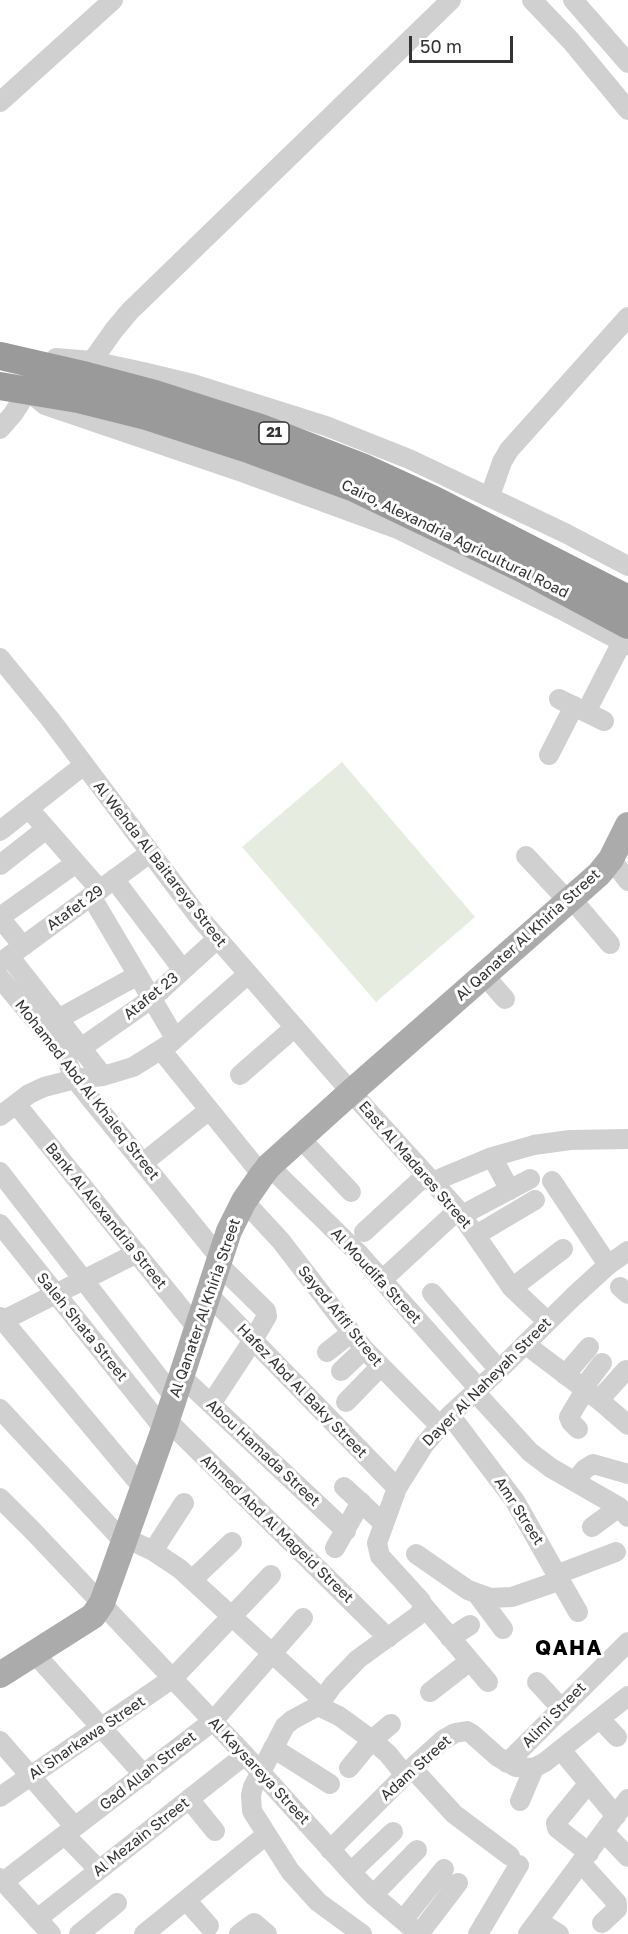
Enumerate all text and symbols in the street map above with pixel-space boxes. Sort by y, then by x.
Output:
scale bar [412,24,516,62]
text: 50 m [420,35,462,57]
road number: 21 [259,422,289,444]
street label: Cairo, Alexandria Agricultural Road [338,476,572,602]
street label: Al Wehda Al Baitareya Street [90,778,230,950]
street label: Al Qanater Al Khiria Street [452,865,604,1005]
street label: Atafet 29 [43,881,107,935]
street label: Atafet 23 [120,968,182,1024]
street label: Mohamed Abd Al Khaleq Street [11,996,163,1184]
street label: East Al Madares Street [355,1098,475,1232]
street label: Bank Al Alexandria Street [42,1139,170,1293]
street label: Al Qanater Al Khiria Street [166,1216,244,1400]
street label: Al Moudifa Street [327,1224,425,1328]
street label: Sayed Afifi Street [294,1262,386,1370]
street label: Saleh Shata Street [33,1269,131,1385]
street label: Dayer Al Naheyah Street [419,1314,555,1450]
street label: Hafez Abd Al Baky Street [233,1320,371,1462]
street label: Abou Hamada Street [203,1396,323,1510]
street label: Ahmed Abd Al Mageid Street [197,1451,357,1607]
street label: Amr Street [490,1474,548,1548]
district label: QAHA [535,1635,603,1661]
street label: Alimi Street [518,1679,590,1751]
street label: Al Sharkawa Street [25,1692,149,1784]
street label: Al Kaysareya Street [205,1714,313,1828]
street label: Gad Allah Street [96,1728,200,1814]
street label: Adam Street [377,1732,455,1804]
street label: Al Mezain Street [89,1794,193,1880]

